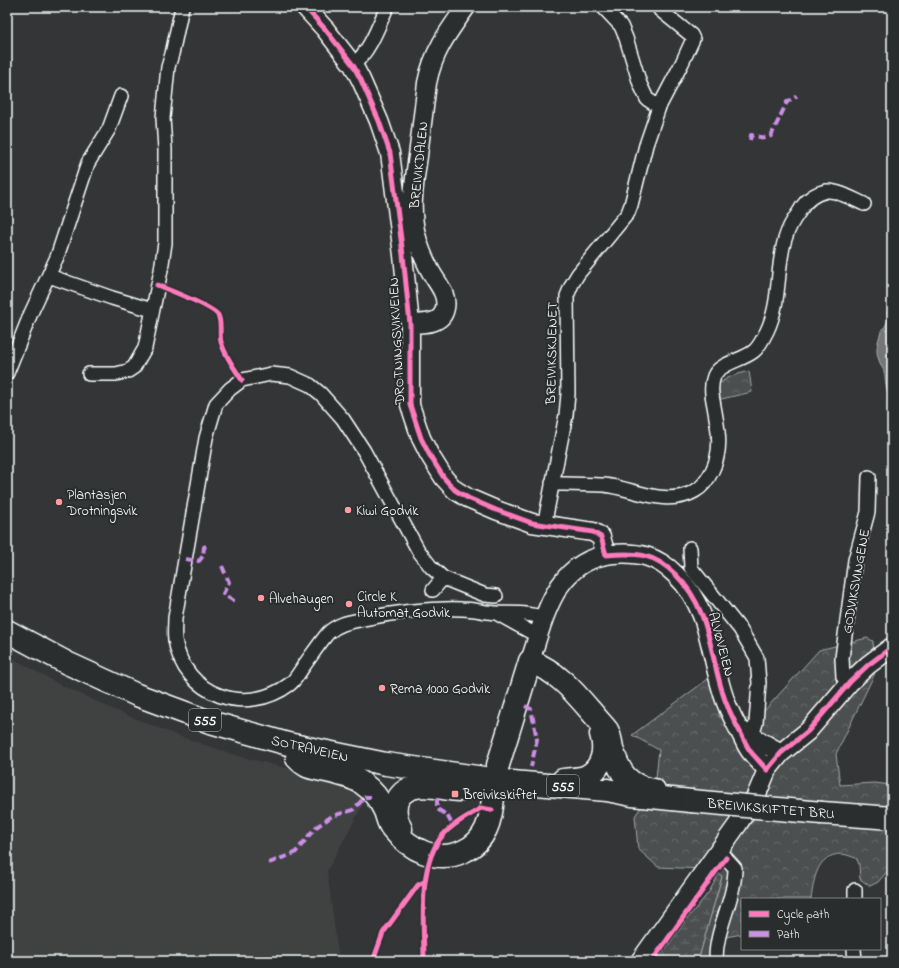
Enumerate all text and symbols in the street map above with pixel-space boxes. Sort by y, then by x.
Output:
street label: BREIVIKDALEN [404,120,435,211]
street label: DROTNINGSVIKVEIEN [384,277,411,406]
street label: BREIVIKSKJENET [541,302,564,406]
place label: Plantasjen Drotningsvik [66,485,138,523]
marker: Plantasjen Drotningsvik [54,497,64,507]
place label: Kiwi Godvik [356,501,419,522]
marker: Kiwi Godvik [343,505,353,515]
street label: GODVIKSVINGENE [837,527,876,635]
place label: Circle K Automat Godvik [357,587,451,624]
place label: Alvehaugen [269,589,334,611]
marker: Alvehaugen [256,593,266,603]
marker: Circle K Automat Godvik [344,599,354,609]
street label: ALVØVEIEN [702,610,739,679]
place label: Rema 1000 Godvik [390,679,491,700]
marker: Rema 1000 Godvik [377,683,387,693]
road number: 555 [189,709,221,731]
street label: SOTRAVEIEN [269,730,350,769]
road number: 555 [547,775,579,797]
place label: Breivikskiftet [462,785,537,806]
marker: Breivikskiftet [450,789,460,799]
street label: BREIVIKSKIFTET BRU [705,793,836,826]
legend [741,898,881,950]
text: Cycle path [777,906,829,925]
text: Path [777,926,800,944]

